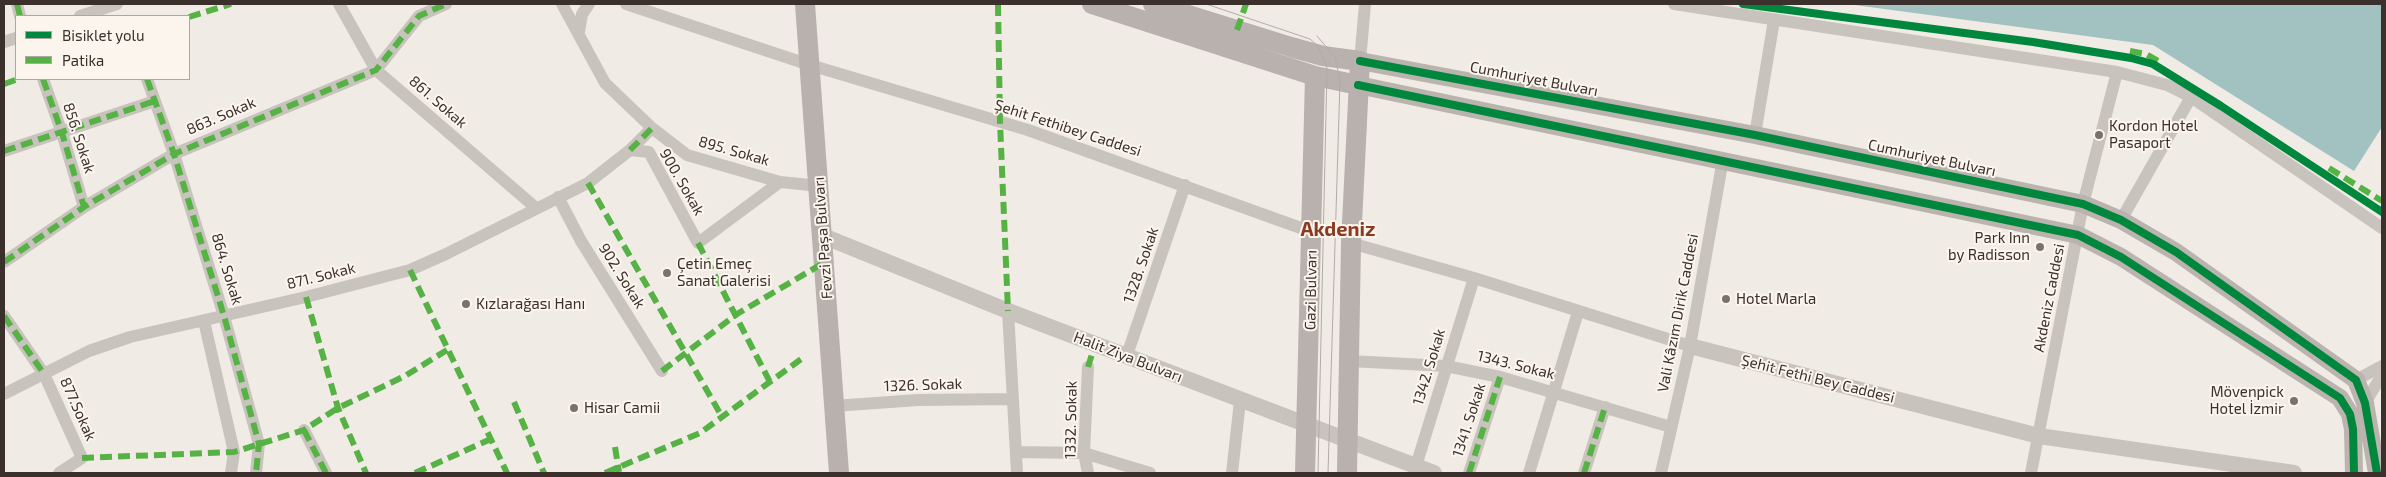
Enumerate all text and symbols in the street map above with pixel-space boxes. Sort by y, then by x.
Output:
legend [15,15,190,80]
text: Bisiklet yolu [62,26,145,44]
text: Patika [62,51,104,69]
street label: Cumhuriyet Bulvarı [1468,58,1600,100]
street label: 861. Sokak [405,72,471,132]
street label: 863. Sokak [184,93,258,139]
street label: Şehit Fethibey Caddesi [992,96,1144,160]
street label: 856. Sokak [59,101,99,175]
place label: Kordon Hotel Pasaport [2109,117,2198,152]
marker: Kordon Hotel Pasaport [2093,129,2105,141]
street label: 895. Sokak [696,132,772,170]
street label: Cumhuriyet Bulvarı [1867,136,1997,180]
street label: 900. Sokak [656,146,708,218]
street label: Fevzi Paşa Bulvarı [810,176,836,300]
district label: Akdeniz [1300,217,1376,241]
street label: 1328. Sokak [1120,225,1162,305]
place label: Park Inn by Radisson [1948,229,2030,264]
street label: 864. Sokak [208,231,246,307]
street label: Vali Kâzım Dirik Caddesi [1654,232,1702,394]
street label: 902. Sokak [595,240,649,312]
marker: Park Inn by Radisson [2034,241,2046,253]
street label: Akdeniz Caddesi [2030,242,2068,354]
street label: Gazi Bulvarı [1301,250,1321,330]
place label: Çetin Emeç Sanat Galerisi [677,255,771,290]
street label: 871. Sokak [285,259,357,293]
marker: Çetin Emeç Sanat Galerisi [661,267,673,279]
place label: Hotel Marla [1736,290,1816,308]
marker: Hotel Marla [1720,293,1732,305]
place label: Kızlarağası Hanı [476,295,585,313]
marker: Kızlarağası Hanı [460,298,472,310]
street label: 1342. Sokak [1409,327,1449,407]
street label: Halit Ziya Bulvarı [1071,328,1185,386]
street label: 1343. Sokak [1475,347,1557,383]
street label: Şehit Fethi Bey Caddesi [1739,351,1897,407]
street label: 877.Sokak [56,374,100,444]
street label: 1326. Sokak [883,375,963,395]
street label: 1332. Sokak [1061,381,1081,459]
street label: 1341. Sokak [1449,381,1489,459]
place label: Mövenpick Hotel İzmir [2209,383,2284,418]
marker: Mövenpick Hotel İzmir [2288,395,2300,407]
place label: Hisar Camii [584,399,660,417]
marker: Hisar Camii [568,402,580,414]

